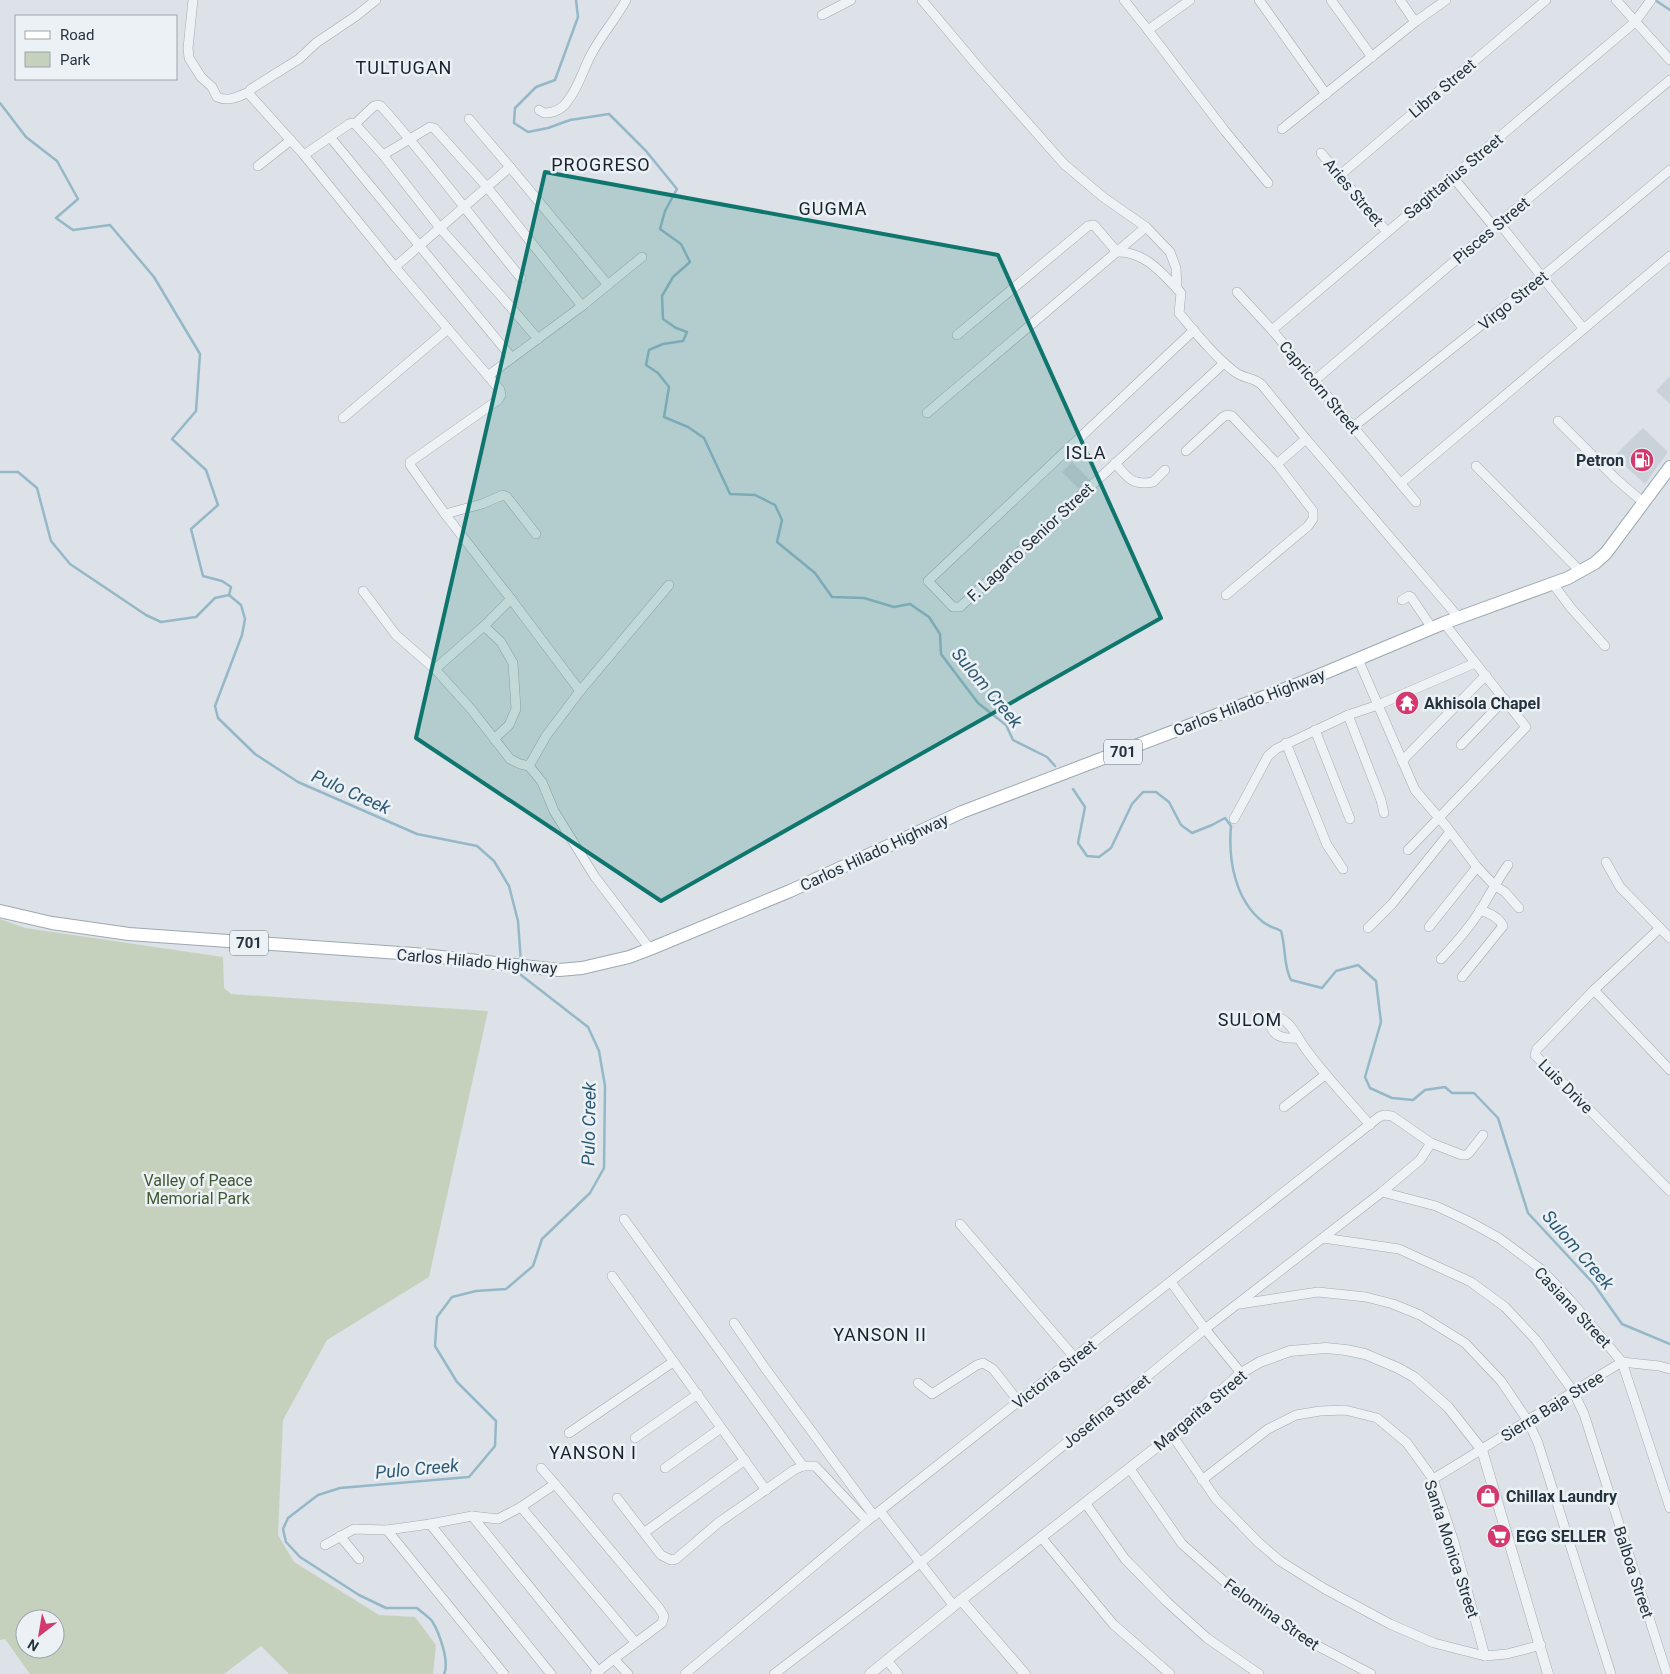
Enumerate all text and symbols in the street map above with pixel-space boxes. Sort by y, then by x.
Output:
legend [15,15,178,80]
text: Road [60,26,94,44]
text: Park [60,51,91,69]
street label: Libra Street [1405,55,1480,122]
district label: TULTUGAN [356,57,452,78]
street label: Sagittarius Street [1400,130,1506,223]
district label: PROGRESO [551,154,651,175]
street label: Aries Street [1320,155,1387,230]
street label: Pisces Street [1449,193,1533,268]
district label: GUGMA [799,198,867,219]
street label: Virgo Street [1475,267,1552,334]
street label: Capricorn Street [1275,337,1364,438]
district label: ISLA [1065,442,1107,463]
fuel station icon: Petron [1629,447,1655,473]
place label: Petron [1576,451,1624,470]
street label: F. Lagarto Senior Street [963,479,1097,606]
water label: Sulom Creek [948,643,1028,733]
street label: Carlos Hilado Highway [1171,665,1328,740]
temple icon: Akhisola Chapel [1394,690,1420,716]
place label: Akhisola Chapel [1424,694,1540,713]
road number: 701 [1104,740,1142,764]
water label: Pulo Creek [309,765,395,819]
street label: Carlos Hilado Highway [797,810,952,895]
road number: 701 [230,930,268,956]
street label: Carlos Hilado Highway [396,945,558,978]
district label: SULOM [1218,1009,1282,1030]
street label: Luis Drive [1534,1055,1597,1118]
water label: Pulo Creek [577,1081,600,1166]
park label: Valley of Peace Memorial Park [144,1171,252,1208]
water label: Sulom Creek [1538,1206,1619,1295]
street label: Casiana Street [1530,1263,1615,1352]
district label: YANSON II [833,1324,927,1345]
street label: Victoria Street [1009,1336,1100,1413]
street label: Margarita Street [1150,1366,1250,1455]
street label: Sierra Baja Stree [1498,1367,1607,1446]
street label: Josefina Street [1059,1370,1154,1453]
district label: YANSON I [549,1442,637,1463]
water label: Pulo Creek [374,1454,461,1483]
street label: Santa Monica Street [1420,1478,1483,1621]
shop icon: Chillax Laundry [1475,1483,1501,1509]
place label: Chillax Laundry [1506,1487,1618,1506]
supermarket icon: EGG SELLER [1486,1523,1512,1549]
street label: Balboa Street [1610,1524,1657,1621]
place label: EGG SELLER [1516,1527,1606,1546]
street label: Felomina Street [1220,1575,1323,1654]
north arrow [15,1609,65,1659]
text: N [25,1636,42,1655]

